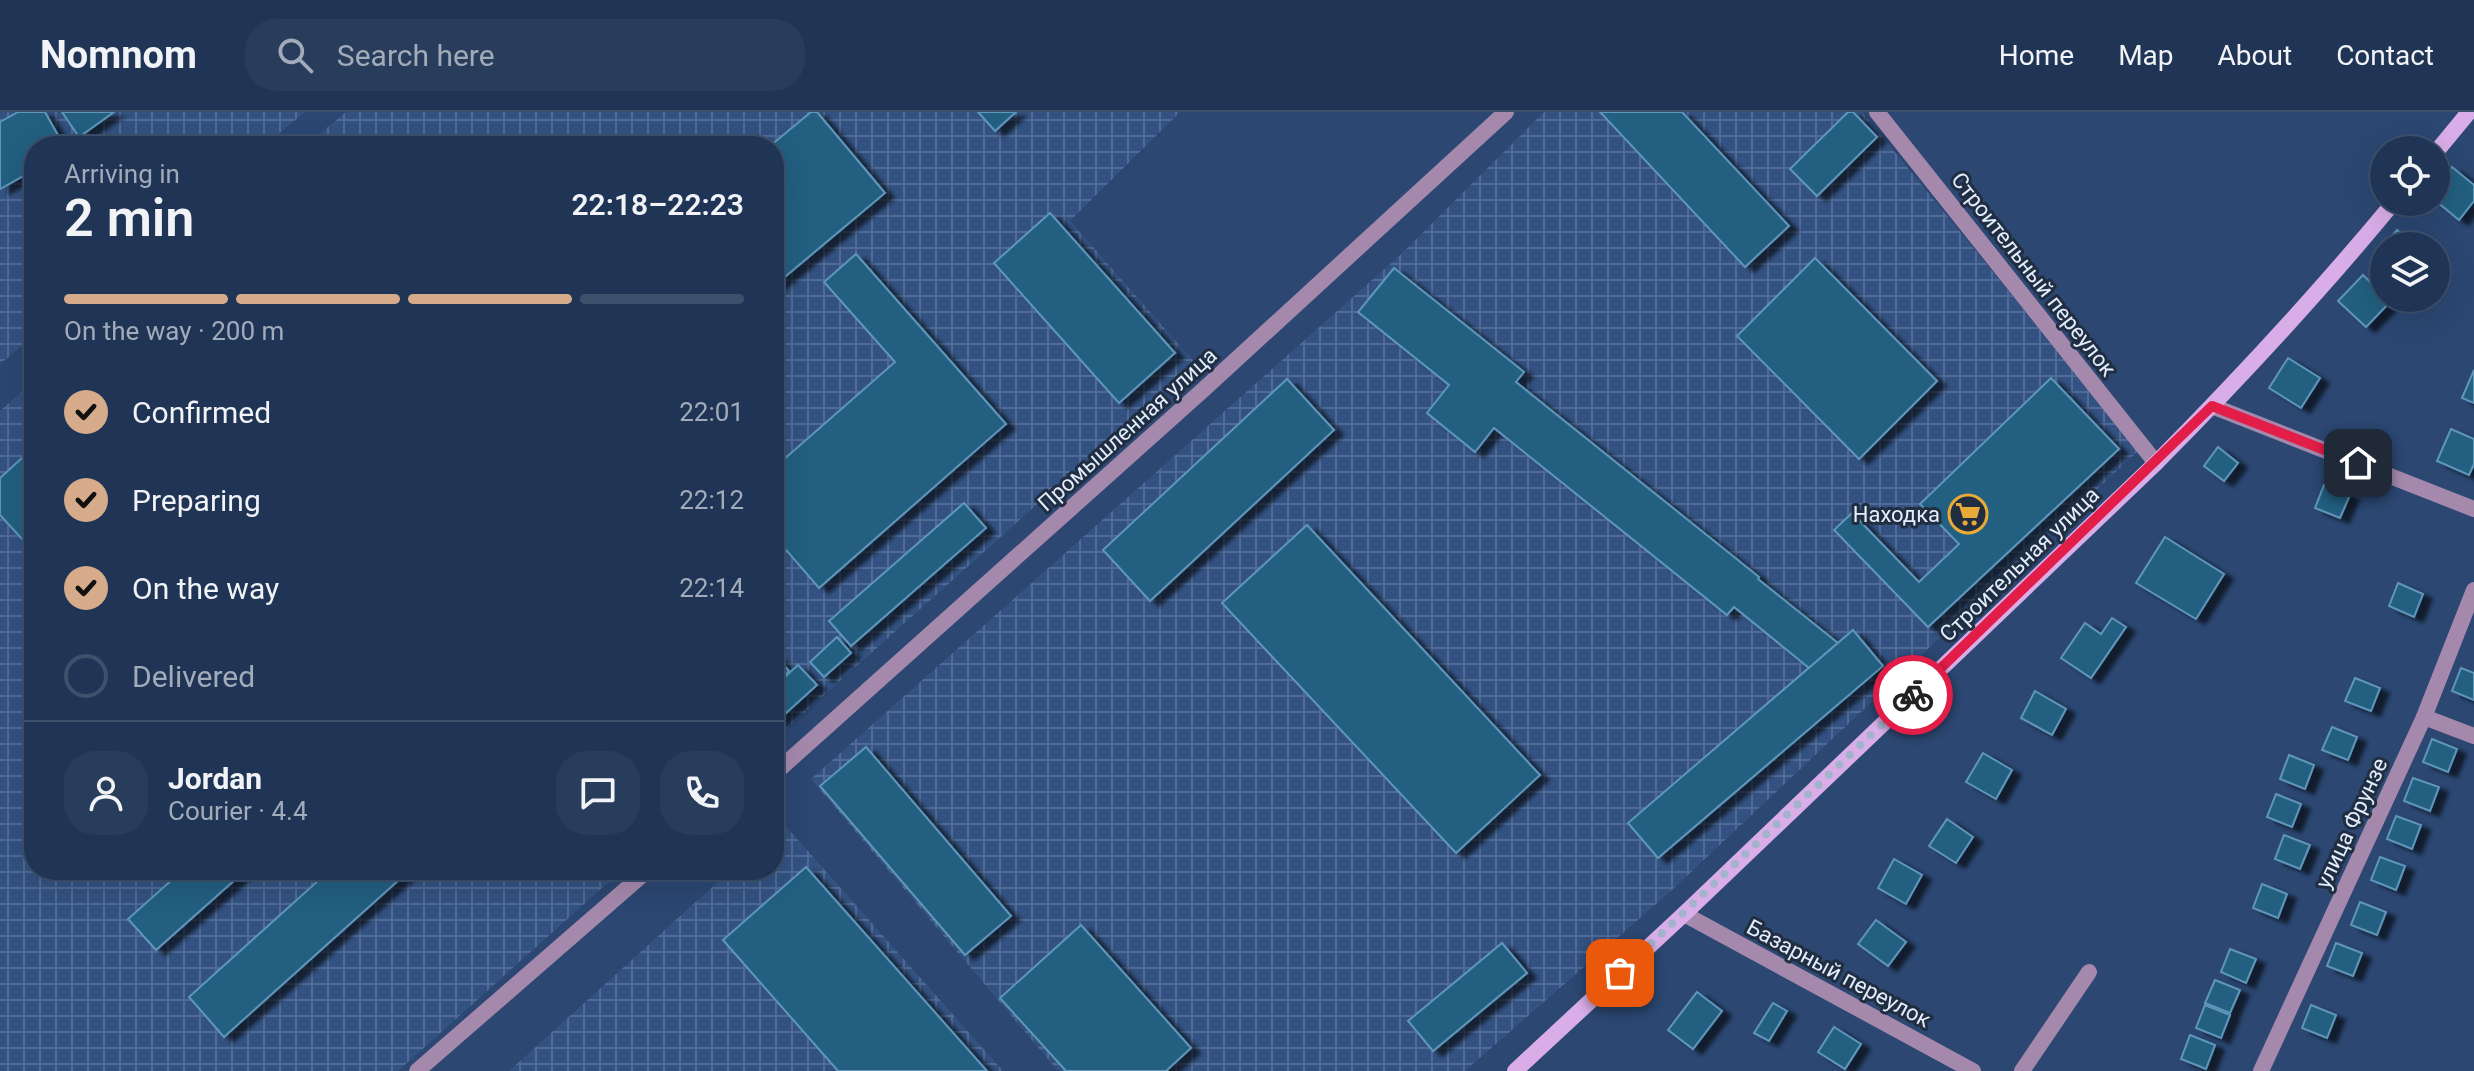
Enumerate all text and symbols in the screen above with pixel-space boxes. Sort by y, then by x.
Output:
search box [245,19,805,91]
text: Nomnom [40,33,197,77]
icon: search [273,33,317,77]
text: Search here [337,38,495,73]
text: Home [1999,39,2074,72]
text: Map [2118,39,2174,72]
text: About [2218,39,2292,72]
text: Contact [2336,39,2434,72]
map controls [2370,136,2450,312]
button: locate [2370,136,2450,216]
text: Arriving in [64,159,180,189]
street label: Строительный переулок [1946,167,2121,381]
text: 22:18–22:23 [571,187,744,222]
text: 2 min [64,188,194,249]
button: layers [2370,232,2450,312]
text: On the way · 200 m [64,316,284,346]
street label: Промышленная улица [1033,343,1222,516]
icon: check [64,390,108,434]
text: Confirmed [132,395,271,430]
text: 22:01 [679,397,744,427]
pin [2324,429,2392,497]
icon: home [2336,441,2380,485]
icon: check [64,478,108,522]
street label: Строительная улица [1935,482,2104,647]
text: Preparing [132,483,261,518]
text: 22:12 [679,485,744,515]
supermarket icon: Находка [1947,493,1989,535]
place label: Находка [1853,502,1940,527]
icon: check [64,566,108,610]
text: On the way [132,571,279,606]
text: 22:14 [679,573,744,603]
courier [1873,655,1953,735]
text: Delivered [132,659,255,694]
icon: bike [1891,673,1935,717]
button: person [64,751,148,835]
button: chat [556,751,640,835]
button: phone [660,751,744,835]
street label: улица Фрунзе [2310,754,2393,892]
text: Jordan [168,761,262,796]
text: Courier · 4.4 [168,796,308,826]
street label: Базарный переулок [1743,914,1935,1033]
pin [1586,939,1654,1007]
icon: bag [1598,951,1642,995]

